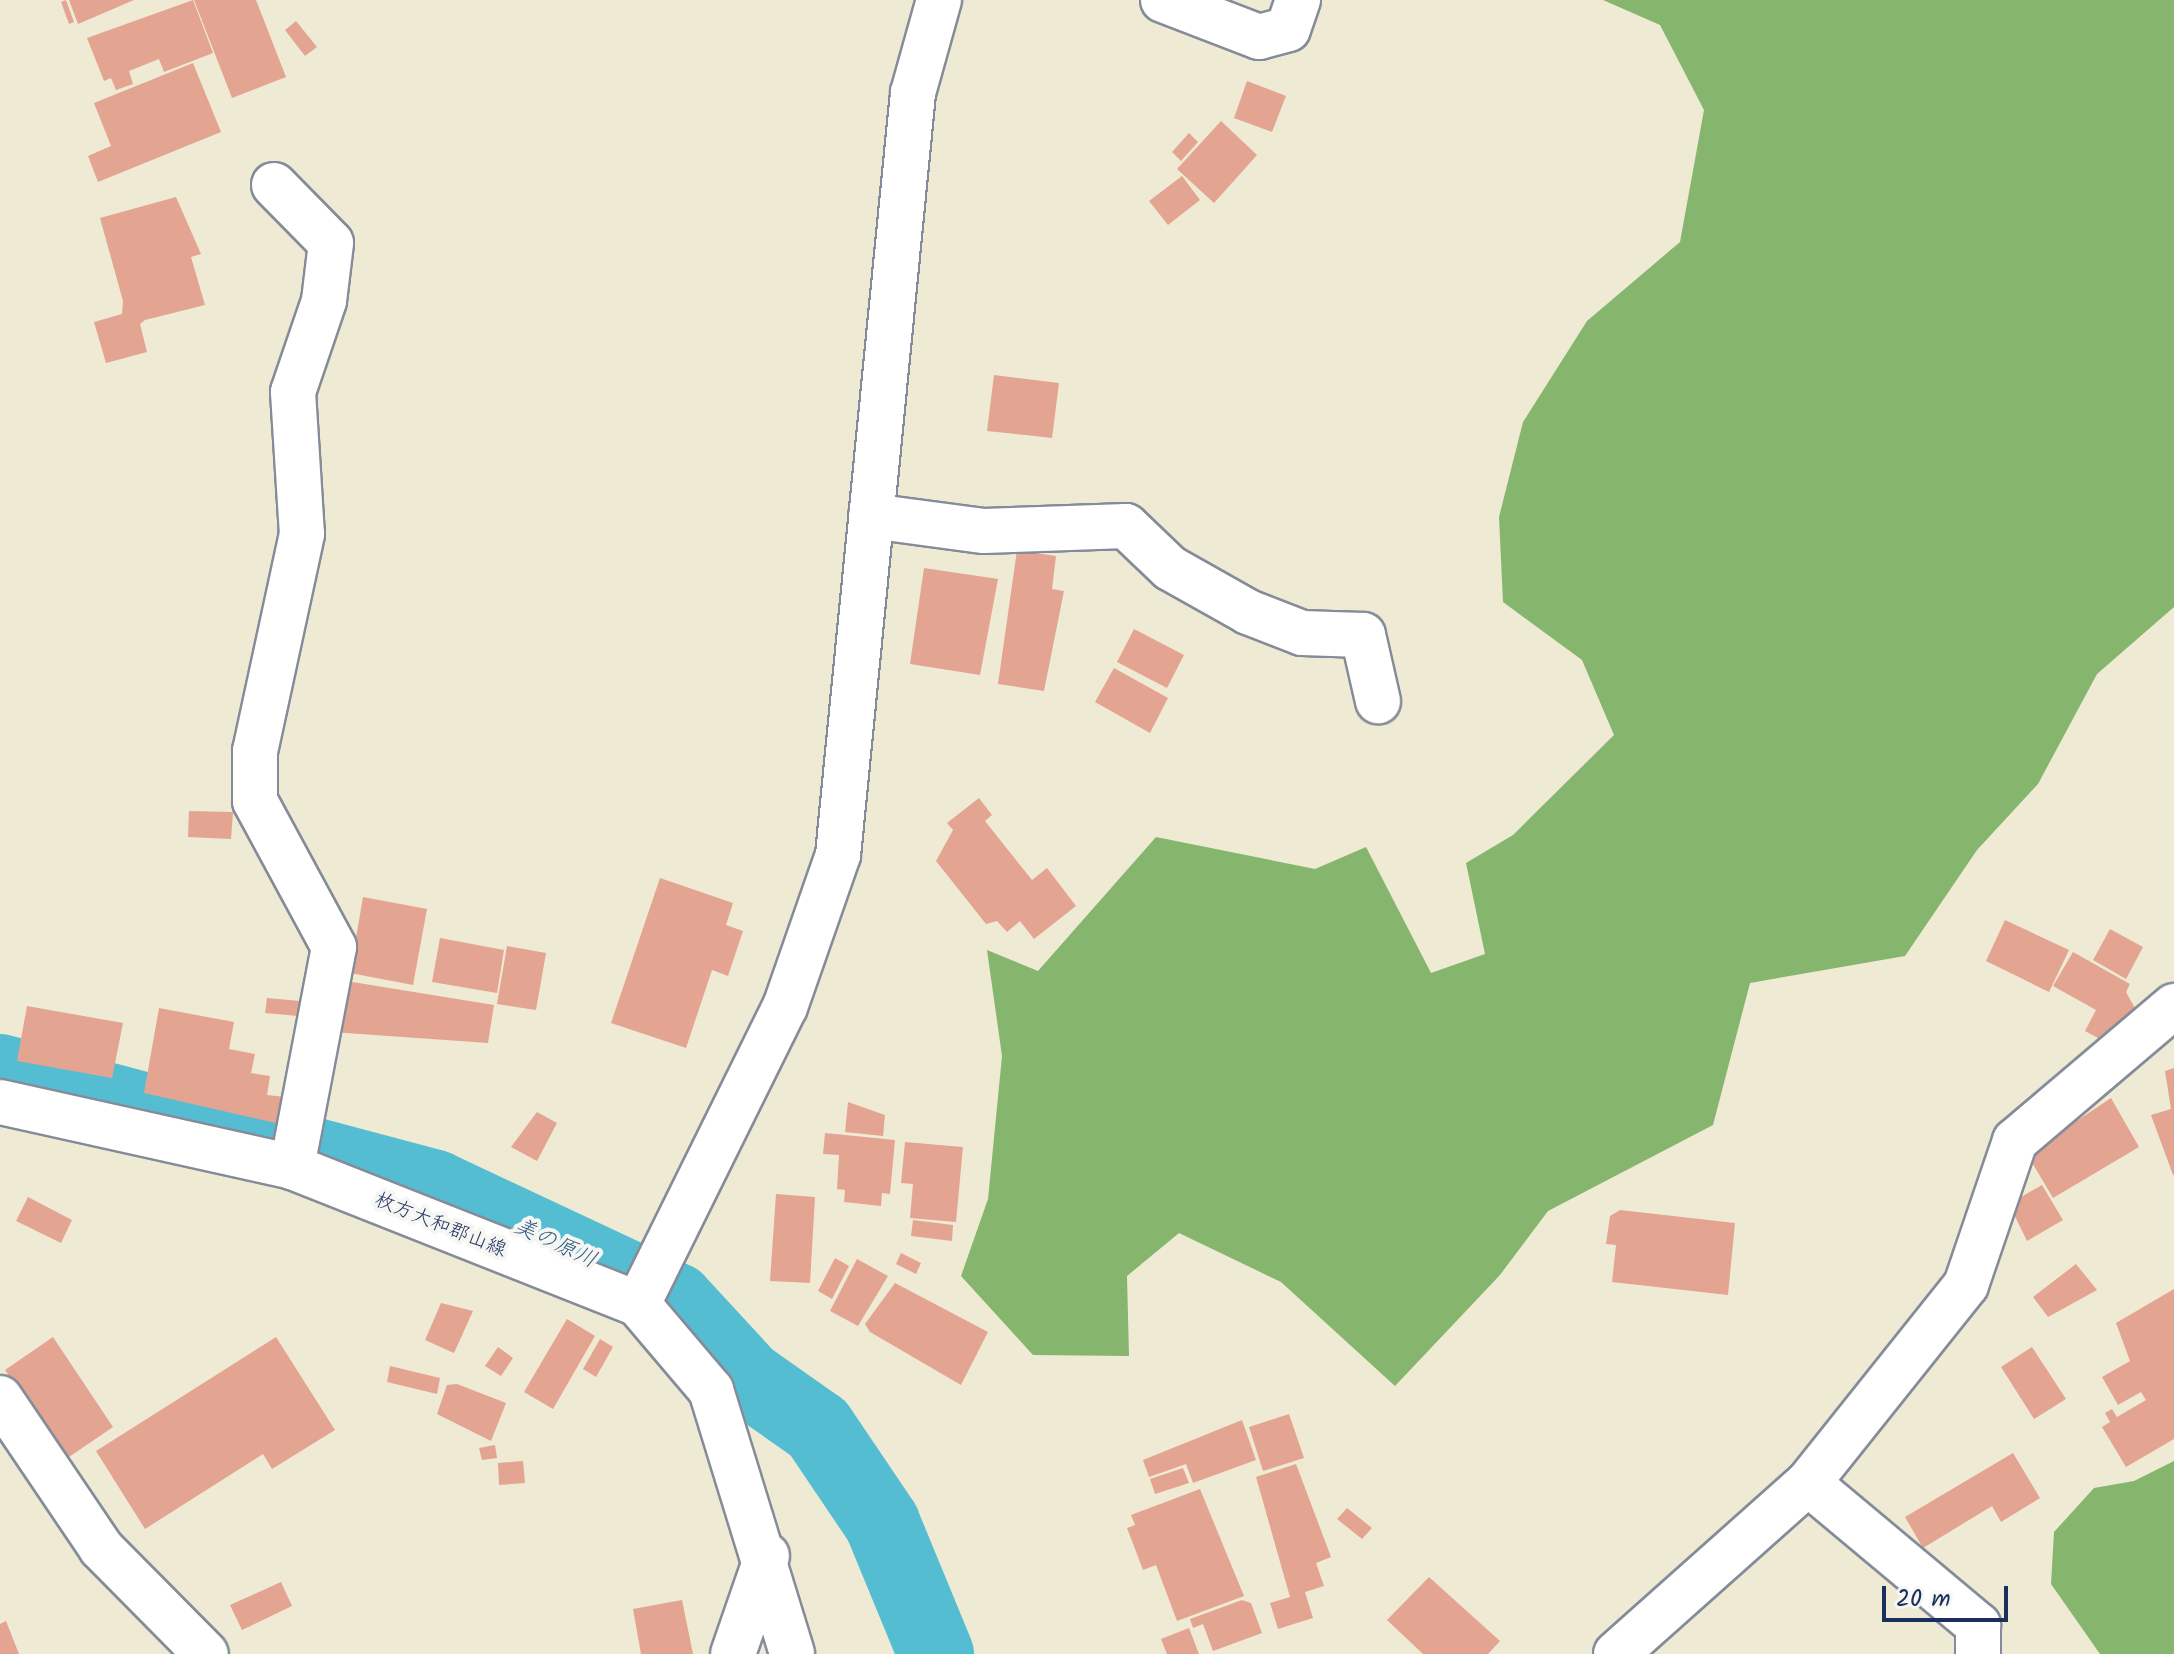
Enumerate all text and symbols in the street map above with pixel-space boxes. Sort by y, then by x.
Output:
street label: 枚方大和郡山線 [371,1189,509,1263]
water label: 美の原川 [510,1213,600,1275]
scale bar [1886,1570,2012,1620]
text: 20 m [1896,1580,1951,1619]

